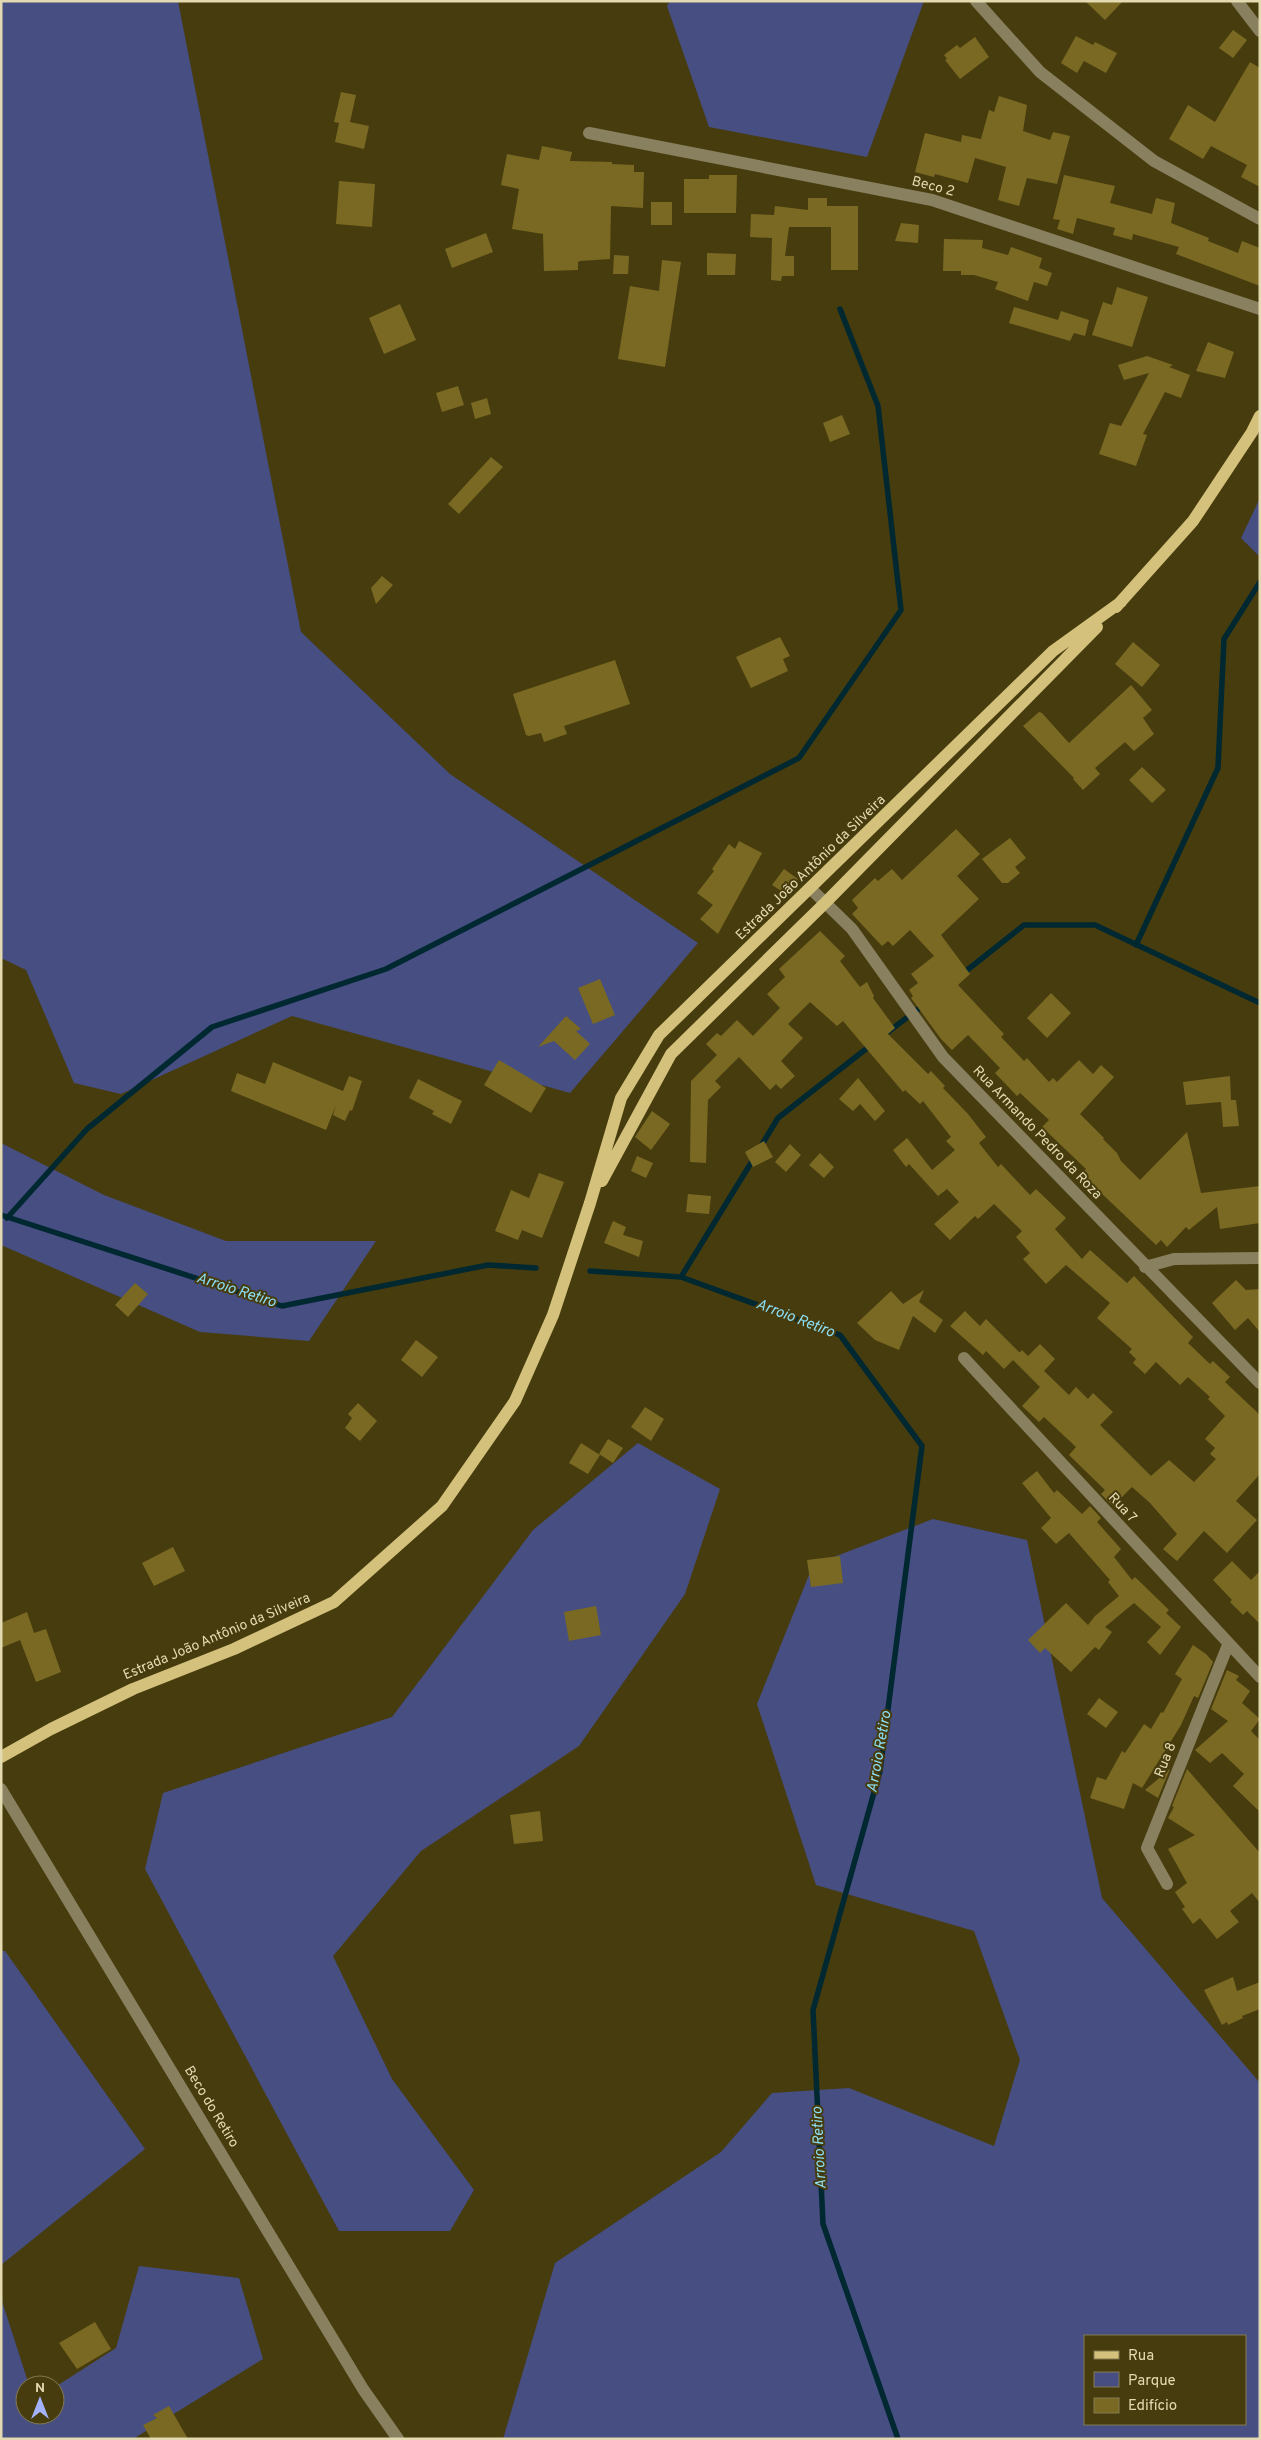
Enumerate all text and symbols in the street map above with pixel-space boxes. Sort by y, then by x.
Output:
street label: Beco 2 [910,173,956,201]
street label: Estrada João Antônio da Silveira [733,792,889,944]
street label: Rua Armando Pedro da Roza [969,1063,1105,1203]
water label: Arroio Retiro [194,1269,278,1313]
water label: Arroio Retiro [753,1295,837,1343]
street label: Rua 7 [1104,1490,1140,1526]
street label: Estrada João Antônio da Silveira [121,1590,313,1684]
water label: Arroio Retiro [863,1710,897,1794]
street label: Rua 8 [1151,1740,1181,1780]
street label: Beco do Retiro [180,2063,242,2151]
water label: Arroio Retiro [808,2106,832,2190]
legend [1084,2335,1246,2425]
text: Rua [1128,2347,1154,2366]
text: Parque [1128,2372,1176,2391]
north arrow [15,2375,65,2425]
text: N [35,2380,45,2397]
text: Edifício [1128,2397,1177,2416]

